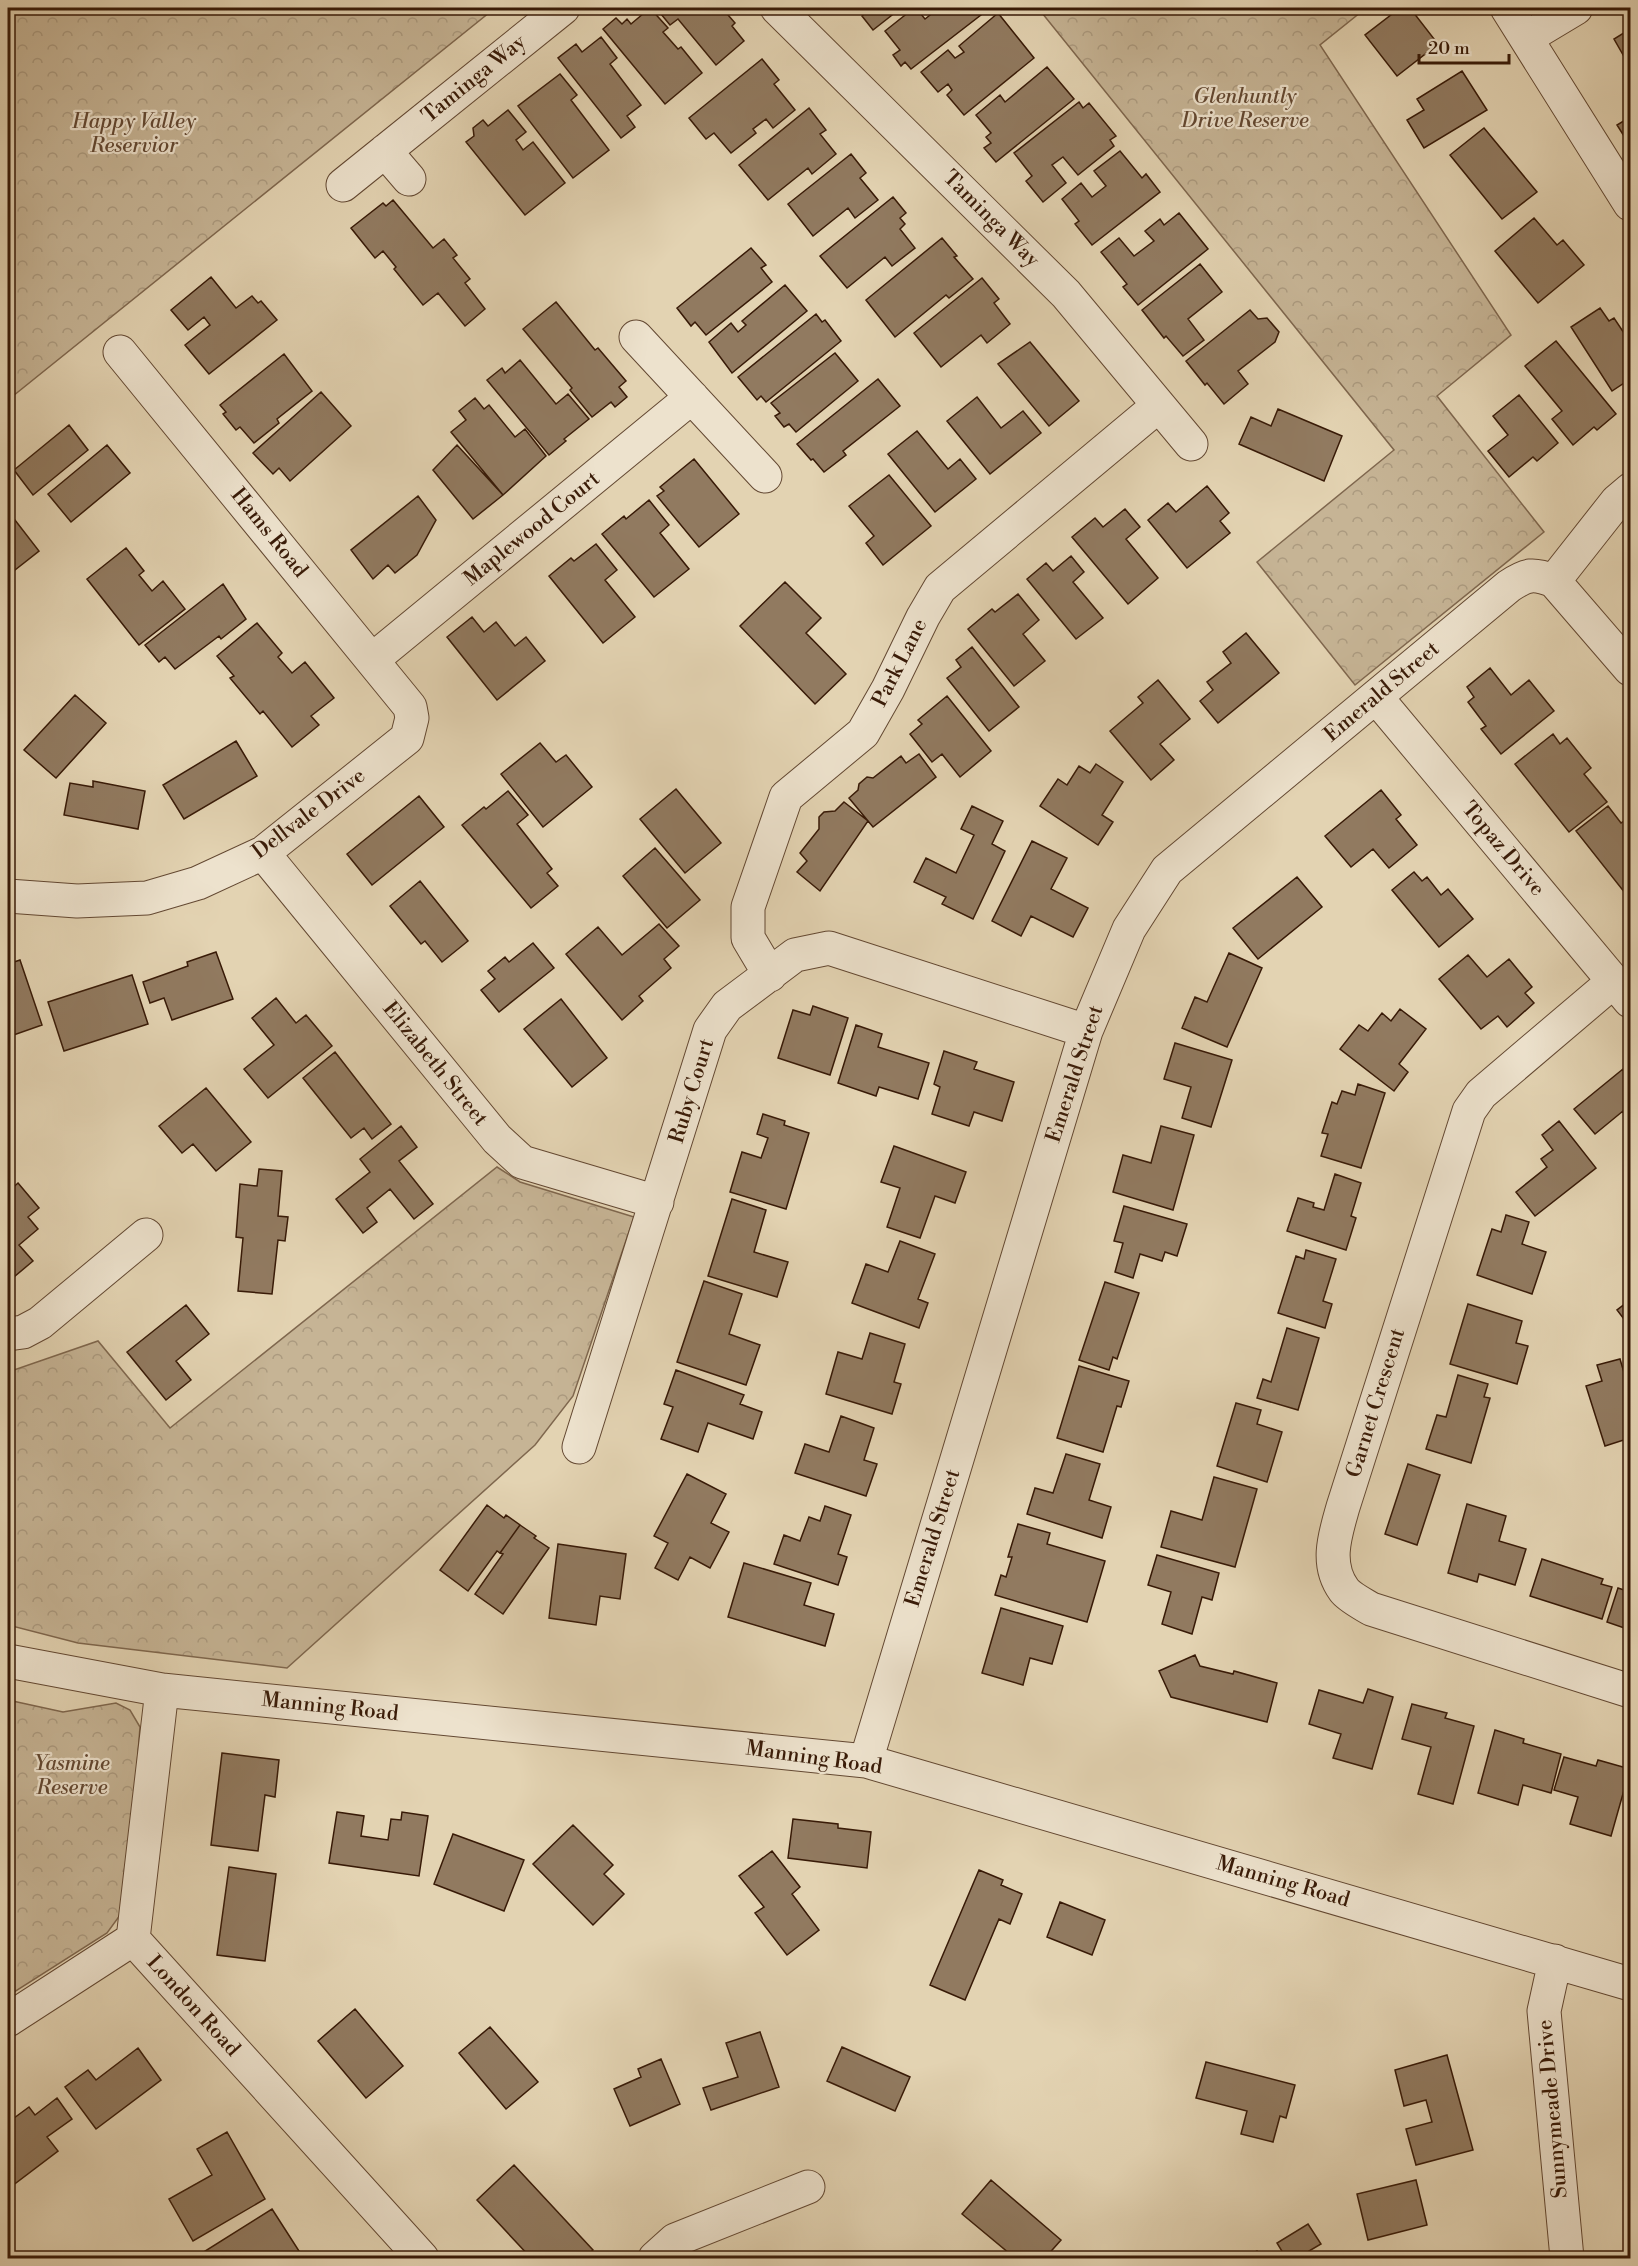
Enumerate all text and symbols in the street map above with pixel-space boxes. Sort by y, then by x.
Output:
scale bar [1419,27,1509,65]
street label: Taminga Way [417,29,532,129]
text: 20 m [1428,37,1470,60]
park label: Glenhuntly Drive Reserve [1180,84,1309,134]
park label: Happy Valley Reservior [71,109,197,159]
street label: Taminga Way [937,165,1045,273]
street label: Maplewood Court [459,466,606,592]
street label: Hams Road [225,483,313,583]
street label: Park Lane [867,614,933,712]
street label: Emerald Street [1319,636,1445,748]
street label: Dellvale Drive [247,763,371,865]
street label: Topaz Drive [1456,796,1550,902]
street label: Elizabeth Street [377,997,493,1132]
street label: Emerald Street [1041,1002,1110,1146]
street label: Ruby Court [664,1035,720,1146]
street label: Garnet Crescent [1341,1325,1411,1481]
street label: Emerald Street [900,1465,966,1610]
street label: Manning Road [260,1687,400,1727]
street label: Manning Road [744,1736,884,1780]
park label: Yasmine Reserve [34,1751,110,1801]
street label: Manning Road [1213,1851,1353,1913]
street label: London Road [141,1950,245,2062]
street label: Sunnymeade Drive [1532,2019,1574,2199]

